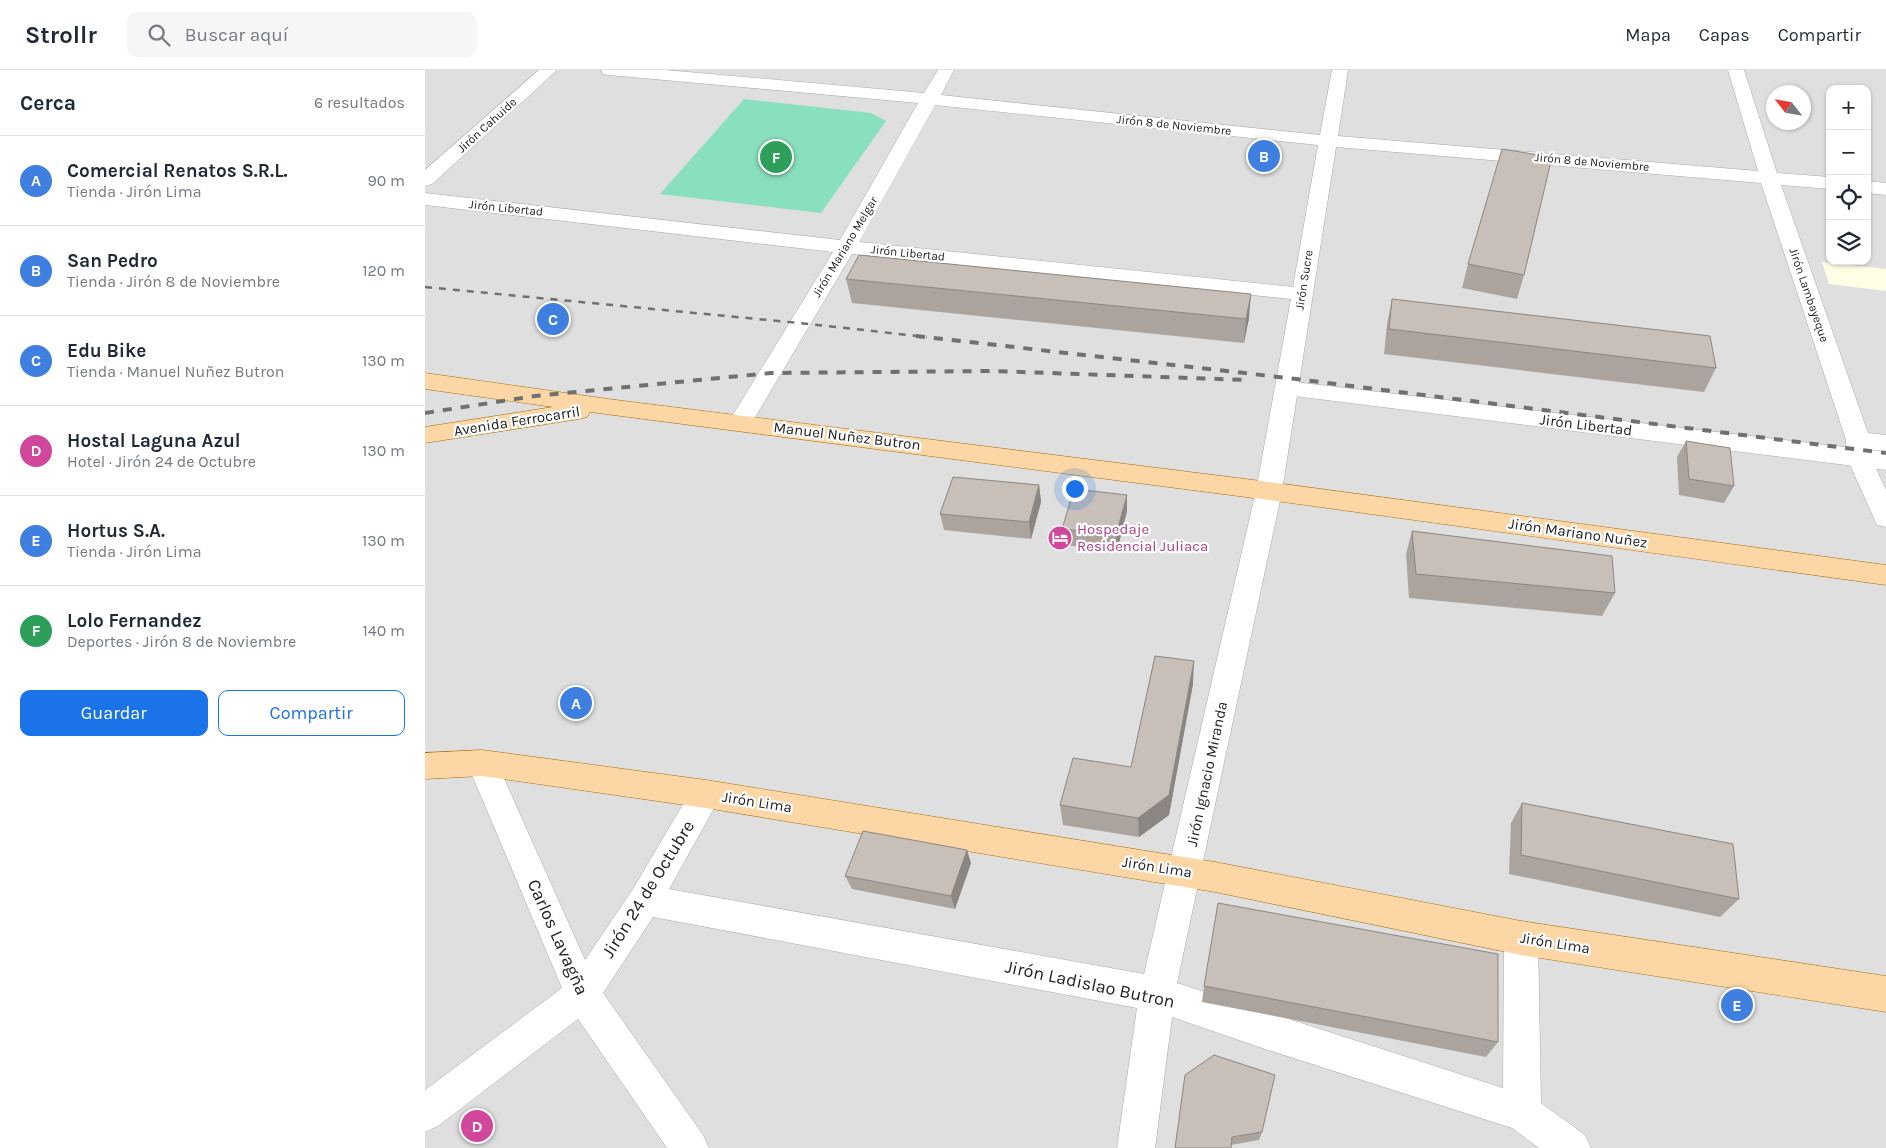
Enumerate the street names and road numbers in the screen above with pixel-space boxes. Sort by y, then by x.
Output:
street label: Jirón Cahuide [455,95,519,155]
street label: Jirón 8 de Noviembre [1116,112,1232,138]
street label: Jirón 8 de Noviembre [1534,150,1650,174]
street label: Jirón Mariano Melgar [809,194,881,300]
street label: Jirón Libertad [468,197,544,219]
street label: Jirón Libertad [870,242,946,264]
street label: Jirón Lambayeque [1786,246,1832,344]
street label: Jirón Sucre [1292,249,1316,311]
street label: Avenida Ferrocarril [453,402,581,440]
street label: Jirón Libertad [1539,410,1633,440]
street label: Manuel Nuñez Butron [772,418,922,454]
street label: Jirón Mariano Nuñez [1507,514,1649,552]
street label: Jirón Ignacio Miranda [1183,700,1231,848]
street label: Jirón Lima [721,788,793,816]
street label: Jirón 24 de Octubre [597,816,699,962]
street label: Jirón Lima [1121,853,1193,881]
street label: Carlos Lavagña [523,876,593,998]
street label: Jirón Lima [1519,929,1591,957]
street label: Jirón Ladislao Butron [1003,955,1177,1013]

